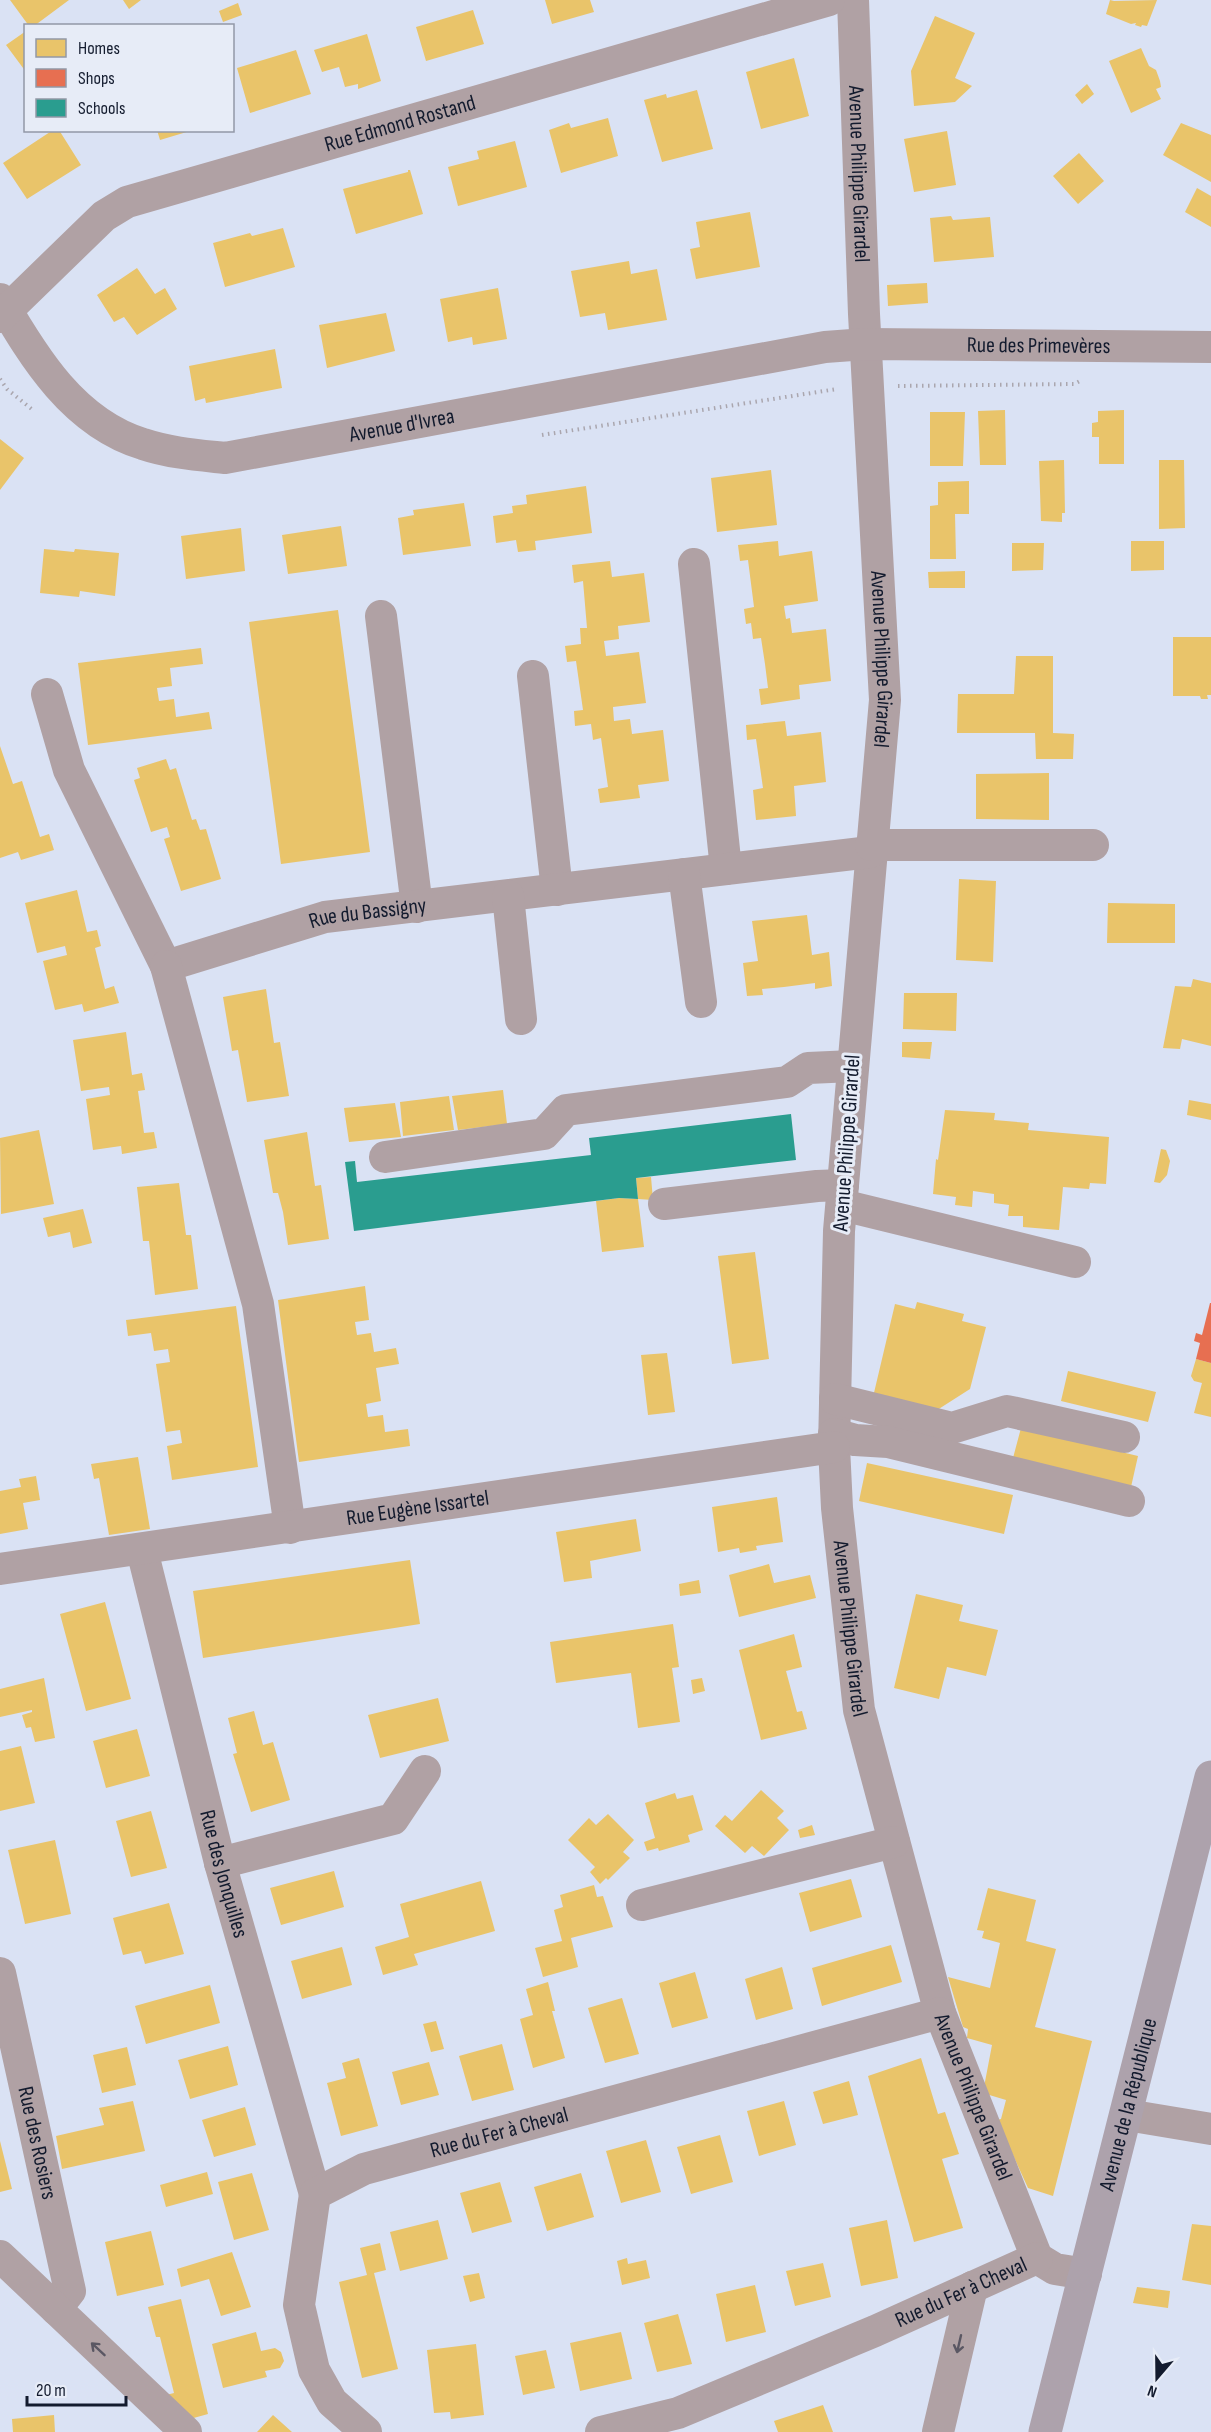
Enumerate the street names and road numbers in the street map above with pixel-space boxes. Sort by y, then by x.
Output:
street label: Avenue Philippe Girardel [842,84,876,263]
street label: Rue Edmond Rostand [321,89,479,158]
street label: Rue des Primevères [967,331,1111,360]
street label: Avenue d'Ivrea [346,402,457,448]
street label: Avenue Philippe Girardel [864,569,899,749]
street label: Rue du Bassigny [305,891,428,935]
street label: Avenue Philippe Girardel [827,1054,867,1233]
street label: Rue Eugène Issartel [344,1484,491,1532]
street label: Avenue Philippe Girardel [827,1538,874,1720]
street label: Rue des Jonquilles [194,1807,254,1941]
street label: Avenue Philippe Girardel [928,2009,1018,2184]
street label: Avenue de la République [1093,2015,1163,2194]
street label: Rue des Rosiers [12,2084,63,2202]
street label: Rue du Fer à Cheval [427,2101,571,2164]
street label: Rue du Fer à Cheval [891,2251,1031,2334]

